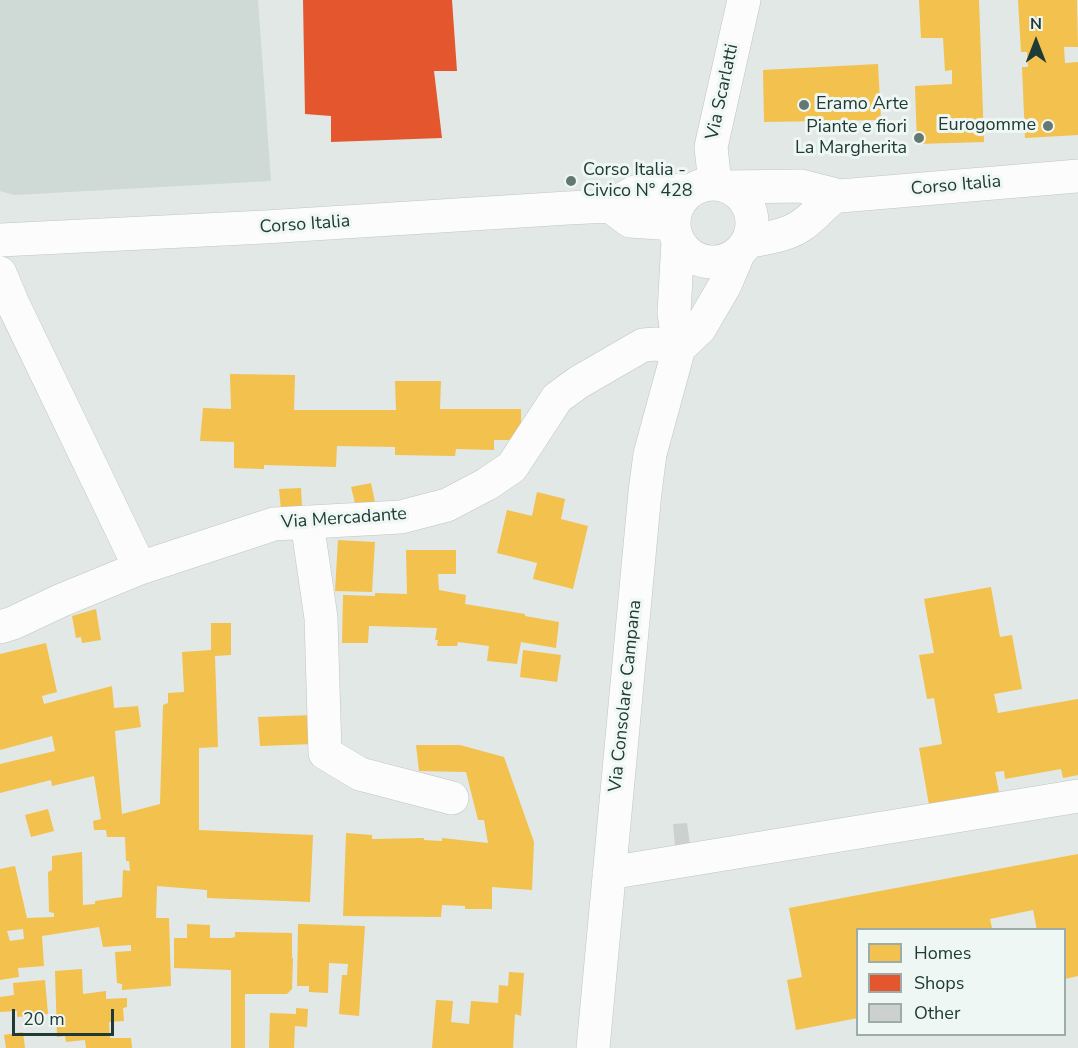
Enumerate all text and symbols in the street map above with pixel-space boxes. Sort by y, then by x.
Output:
north arrow [1006,12,1066,72]
text: N [1030,13,1042,35]
street label: Via Scarlatti [702,42,744,142]
place label: Eramo Arte [816,94,908,116]
marker: Eramo Arte [797,98,811,112]
place label: Eurogomme [938,115,1036,137]
place label: Piante e fiori La Margherita [795,117,907,160]
marker: Eurogomme [1041,119,1055,133]
marker: Piante e fiori La Margherita [912,131,926,145]
place label: Corso Italia - Civico N° 428 [583,160,693,202]
street label: Corso Italia [910,171,1002,201]
marker: Corso Italia - Civico N° 428 [564,174,578,188]
street label: Corso Italia [259,211,351,239]
street label: Via Mercadante [280,504,408,534]
street label: Via Consolare Campana [605,599,647,793]
legend [856,928,1066,1036]
text: Homes [914,941,971,965]
text: Shops [914,971,964,995]
scale bar [15,997,117,1035]
text: Other [914,1001,960,1025]
text: 20 m [23,1007,65,1031]

